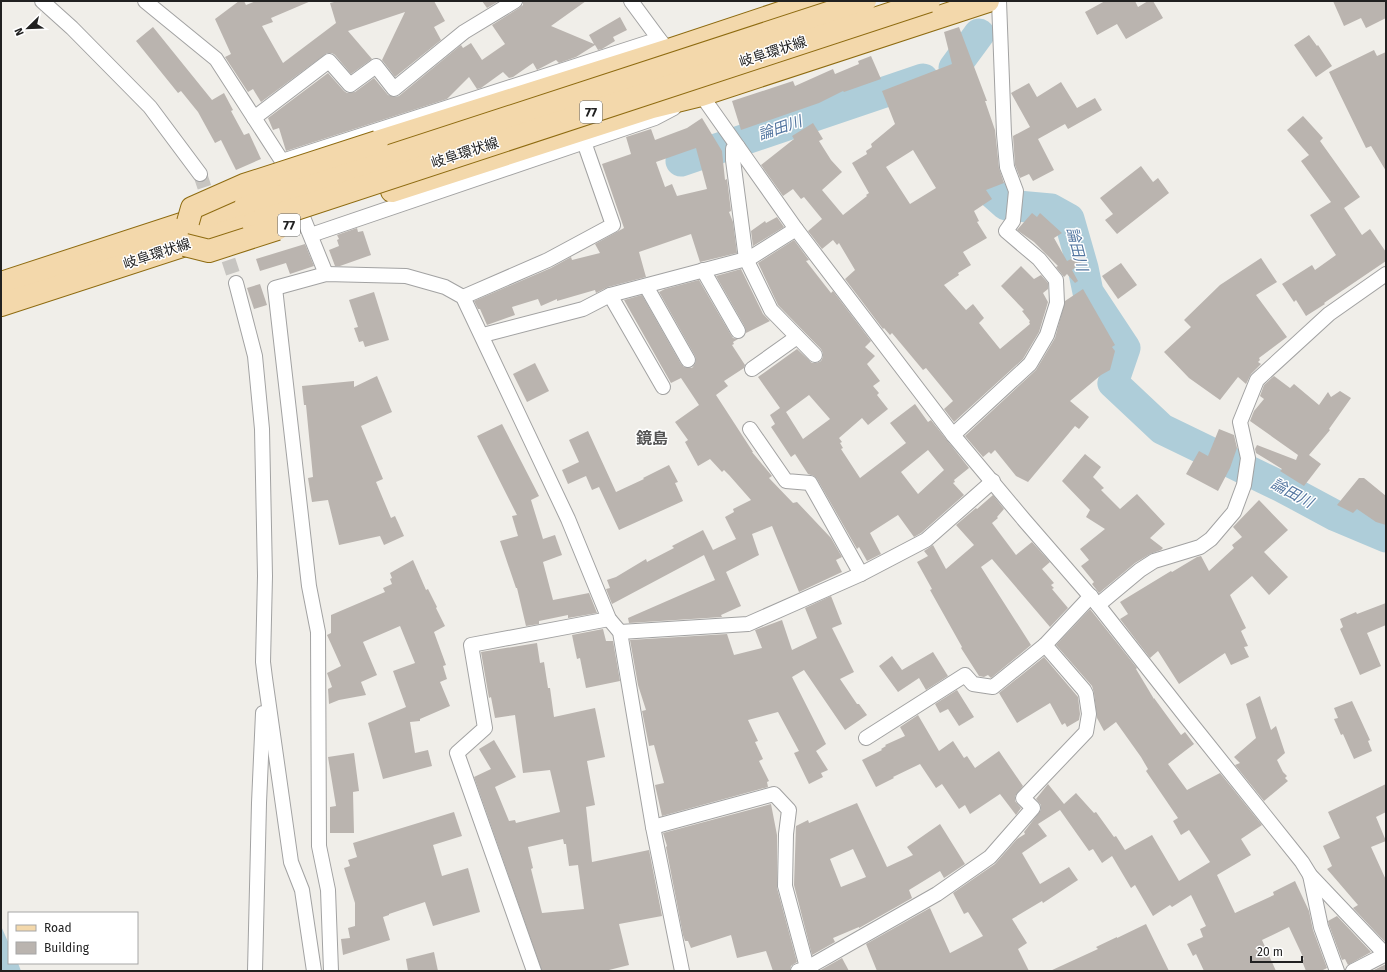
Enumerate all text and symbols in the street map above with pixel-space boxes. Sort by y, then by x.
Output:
north arrow [8,8,48,48]
text: N [12,26,27,38]
street label: 岐阜環状線 [737,33,809,71]
road number: 77 [580,101,602,123]
water label: 論田川 [756,112,806,144]
street label: 岐阜環状線 [429,134,501,172]
road number: 77 [278,214,300,236]
water label: 論田川 [1063,225,1092,275]
street label: 岐阜環状線 [121,235,193,273]
district label: 鏡島 [636,429,668,448]
water label: 論田川 [1268,474,1318,512]
legend [8,912,138,964]
text: Road [44,921,72,935]
scale bar [1251,938,1302,964]
text: Building [44,941,90,955]
text: 20 m [1257,945,1283,959]

